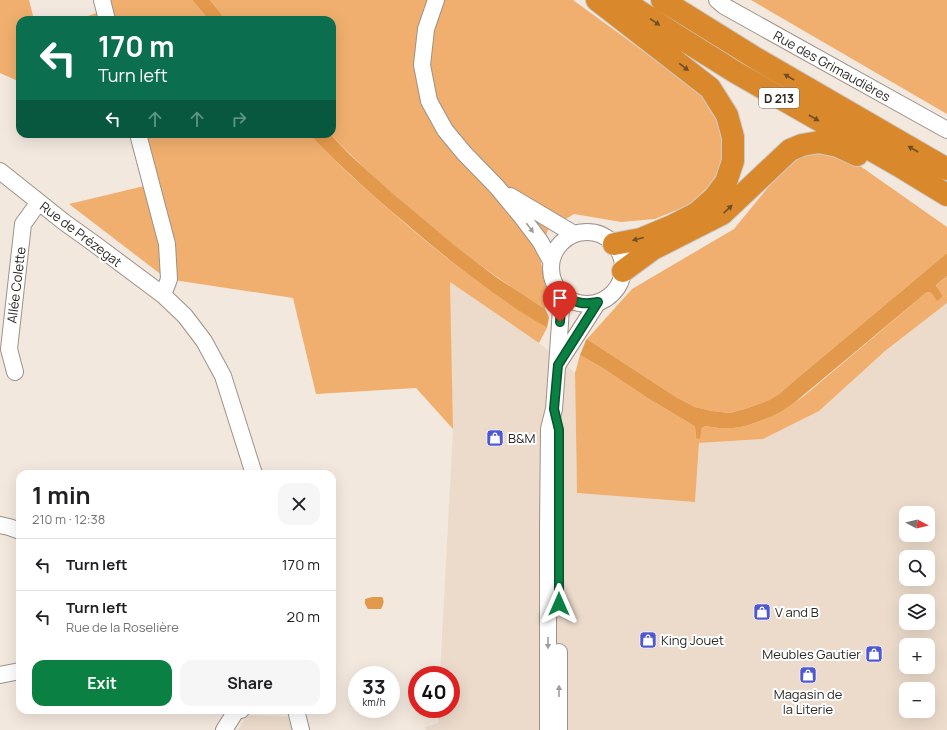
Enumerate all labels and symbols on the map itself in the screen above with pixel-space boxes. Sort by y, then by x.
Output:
one-way arrow [649,18,661,25]
street label: Rue des Grimaudières [770,26,894,106]
one-way arrow [678,63,689,72]
one-way arrow [783,74,795,81]
road number: D 213 [759,88,799,108]
one-way arrow [808,114,820,121]
one-way arrow [907,146,919,153]
street label: Rue de Prézegat [36,197,126,271]
one-way arrow [723,204,733,213]
one-way arrow [526,223,535,234]
one-way arrow [632,237,644,243]
street label: Allée Colette [2,245,30,324]
pin [543,281,577,322]
shop icon: B&M [485,428,505,448]
place label: B&M [508,429,535,447]
north arrow [899,506,935,542]
position arrow [538,583,580,625]
shop icon: V and B [752,602,772,622]
place label: V and B [775,603,819,621]
shop icon: King Jouet [638,630,658,650]
place label: King Jouet [661,631,724,649]
one-way arrow [545,637,551,650]
shop icon: Meubles Gautier [864,644,884,664]
place label: Meubles Gautier [762,645,861,663]
shop icon: Magasin de la Literie [798,665,818,685]
speed limit sign: 40 [408,666,460,718]
one-way arrow [556,684,562,697]
place label: Magasin de la Literie [774,685,843,718]

